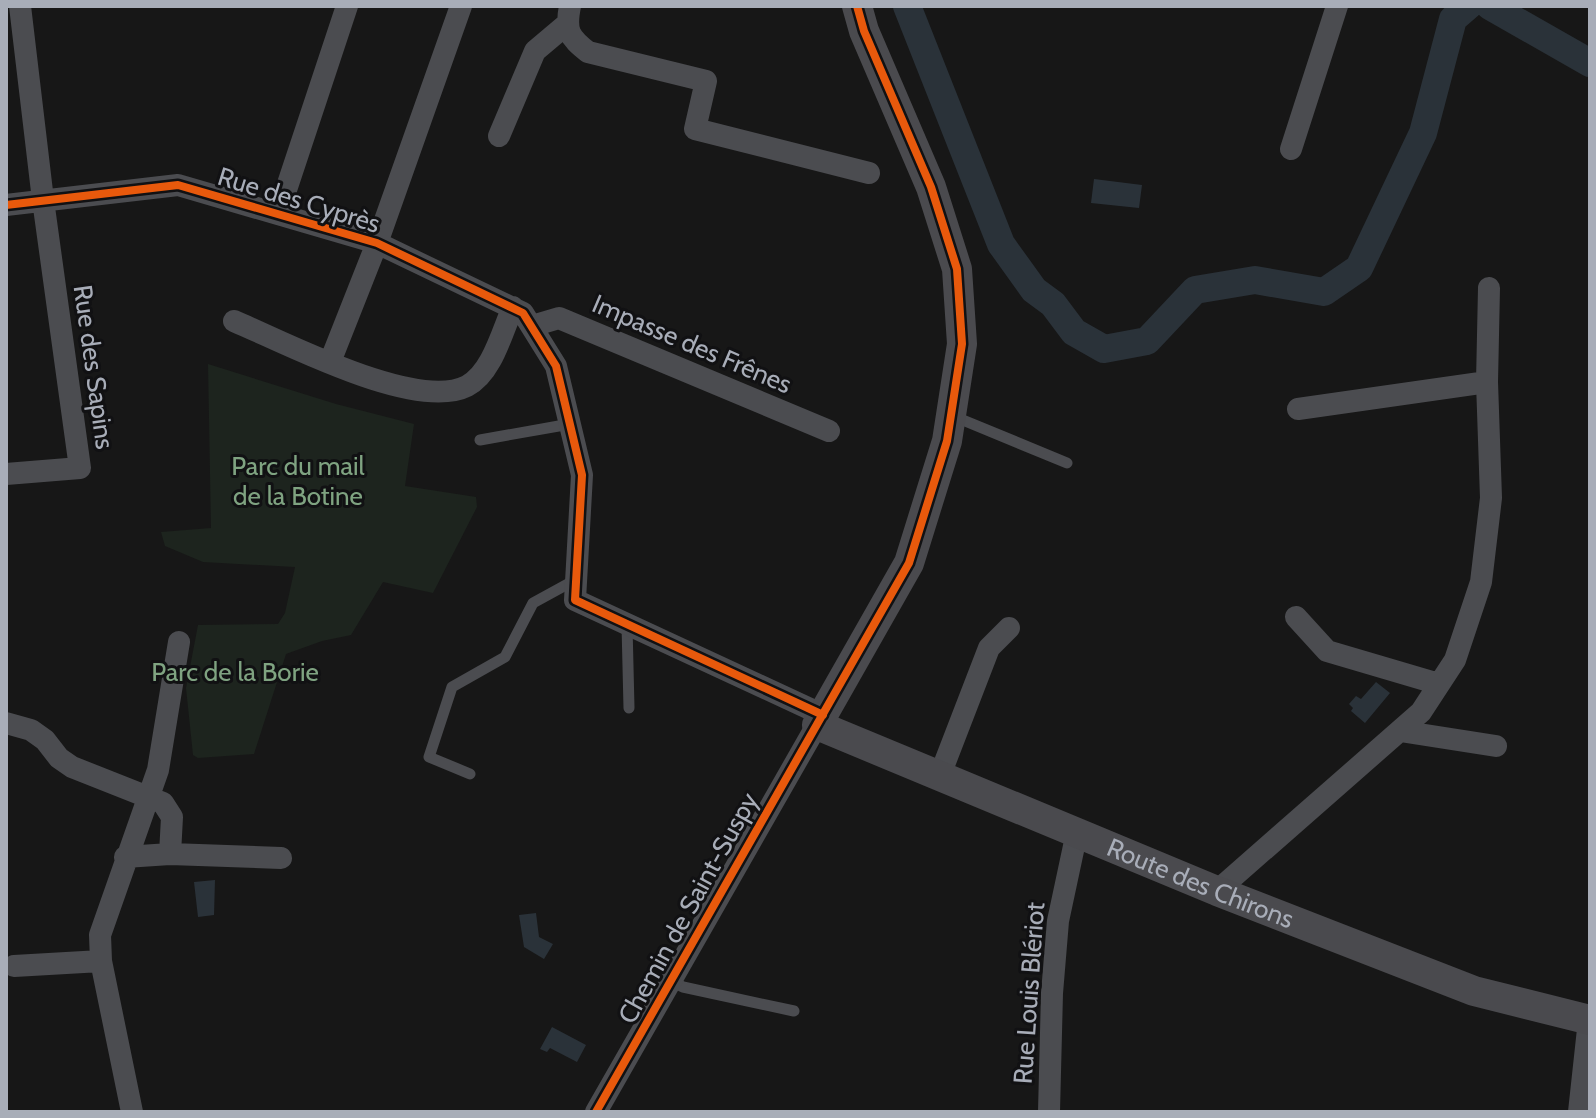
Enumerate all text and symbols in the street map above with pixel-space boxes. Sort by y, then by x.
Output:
street label: Rue des Cyprès [214,160,384,240]
street label: Rue des Sapins [67,283,121,451]
street label: Impasse des Frênes [588,288,797,401]
park label: Parc du mail de la Botine [231,450,365,512]
park label: Parc de la Borie [151,656,319,688]
street label: Chemin de Saint-Suspy [611,787,765,1029]
street label: Route des Chirons [1102,831,1299,935]
street label: Rue Louis Blériot [1007,901,1051,1085]

